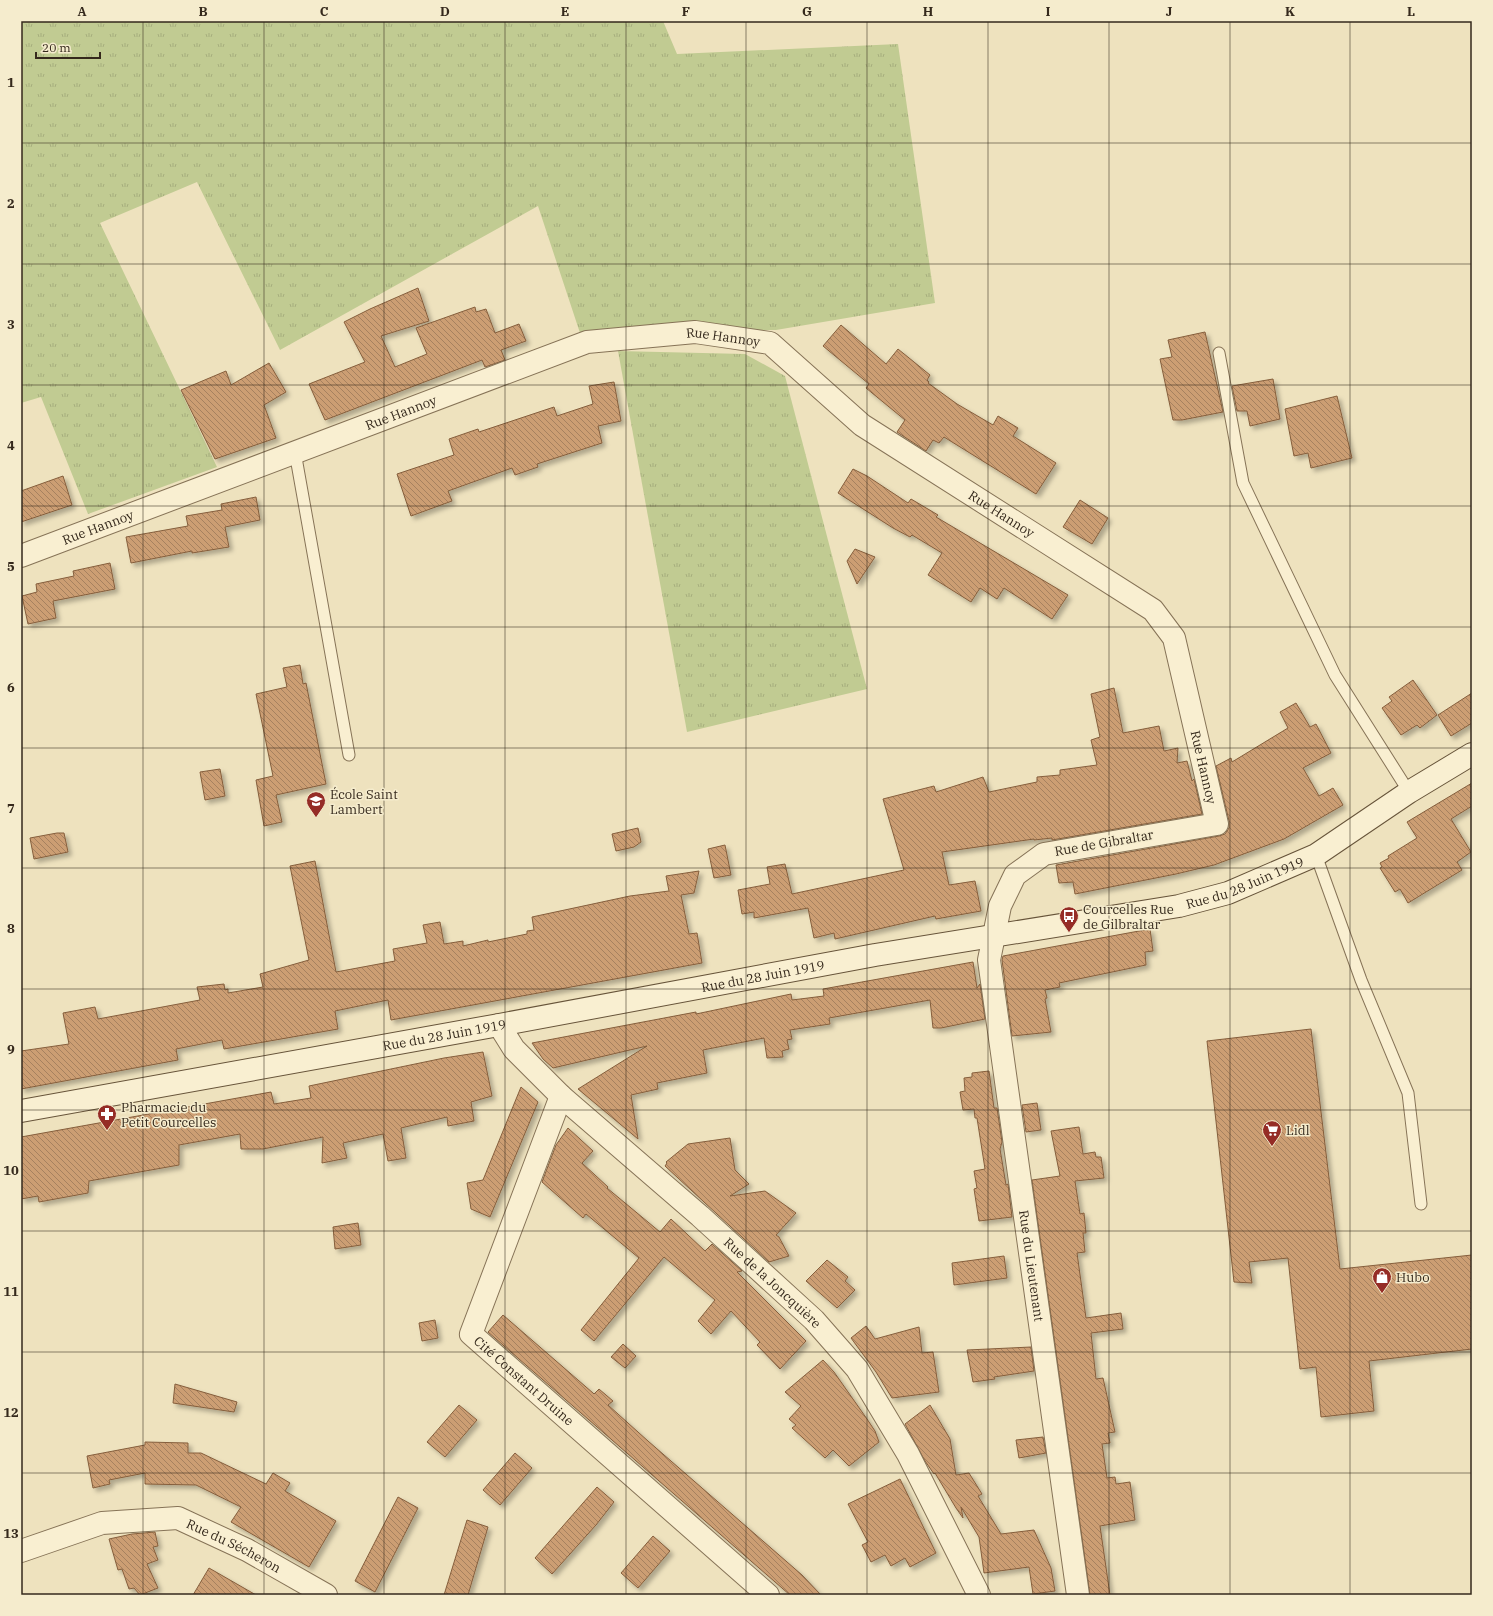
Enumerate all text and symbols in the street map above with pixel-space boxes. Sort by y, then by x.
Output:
text: A [77,3,87,20]
text: B [198,3,208,20]
text: C [320,3,329,20]
text: D [440,3,450,20]
text: E [561,3,569,20]
text: F [682,3,690,20]
text: G [802,3,812,20]
text: H [923,3,934,20]
text: I [1046,3,1051,20]
text: J [1166,3,1173,20]
text: K [1285,3,1295,20]
text: L [1407,3,1415,20]
scale bar [36,34,100,60]
text: 20 m [42,40,71,55]
text: 1 [7,74,15,91]
text: 2 [7,195,15,212]
text: 3 [7,316,15,333]
street label: Rue Hannoy [685,324,761,350]
street label: Rue Hannoy [363,391,439,434]
text: 4 [7,437,15,454]
street label: Rue Hannoy [965,486,1038,541]
street label: Rue Hannoy [60,506,136,548]
text: 5 [7,558,15,575]
text: 6 [7,679,15,696]
street label: Rue Hannoy [1187,729,1221,806]
place label: École Saint Lambert [330,786,398,818]
school or university icon: École Saint Lambert [305,790,327,818]
text: 7 [7,800,15,817]
street label: Rue de Gibraltar [1053,826,1155,860]
street label: Rue du 28 Juin 1919 [1184,853,1306,912]
place label: Courcelles Rue de Gilbraltar [1083,901,1174,933]
bus stop icon: Courcelles Rue de Gilbraltar [1058,905,1080,933]
text: 8 [7,920,15,937]
street label: Rue du 28 Juin 1919 [700,956,826,996]
street label: Rue du 28 Juin 1919 [381,1015,507,1054]
text: 9 [7,1041,15,1058]
place label: Pharmacie du Petit Courcelles [121,1099,216,1131]
pharmacy icon: Pharmacie du Petit Courcelles [96,1103,118,1131]
supermarket icon: Lidl [1261,1119,1283,1147]
place label: Lidl [1286,1122,1310,1139]
text: 10 [3,1162,19,1179]
street label: Rue du Lieutenant [1016,1209,1048,1323]
street label: Rue de la Joncquière [720,1234,825,1331]
shop icon: Hubo [1371,1266,1393,1294]
place label: Hubo [1396,1269,1430,1286]
text: 11 [3,1283,19,1300]
street label: Cité Constant Druine [470,1332,578,1429]
text: 12 [3,1404,19,1421]
street label: Rue du Sécheron [184,1515,284,1576]
text: 13 [3,1525,19,1542]

